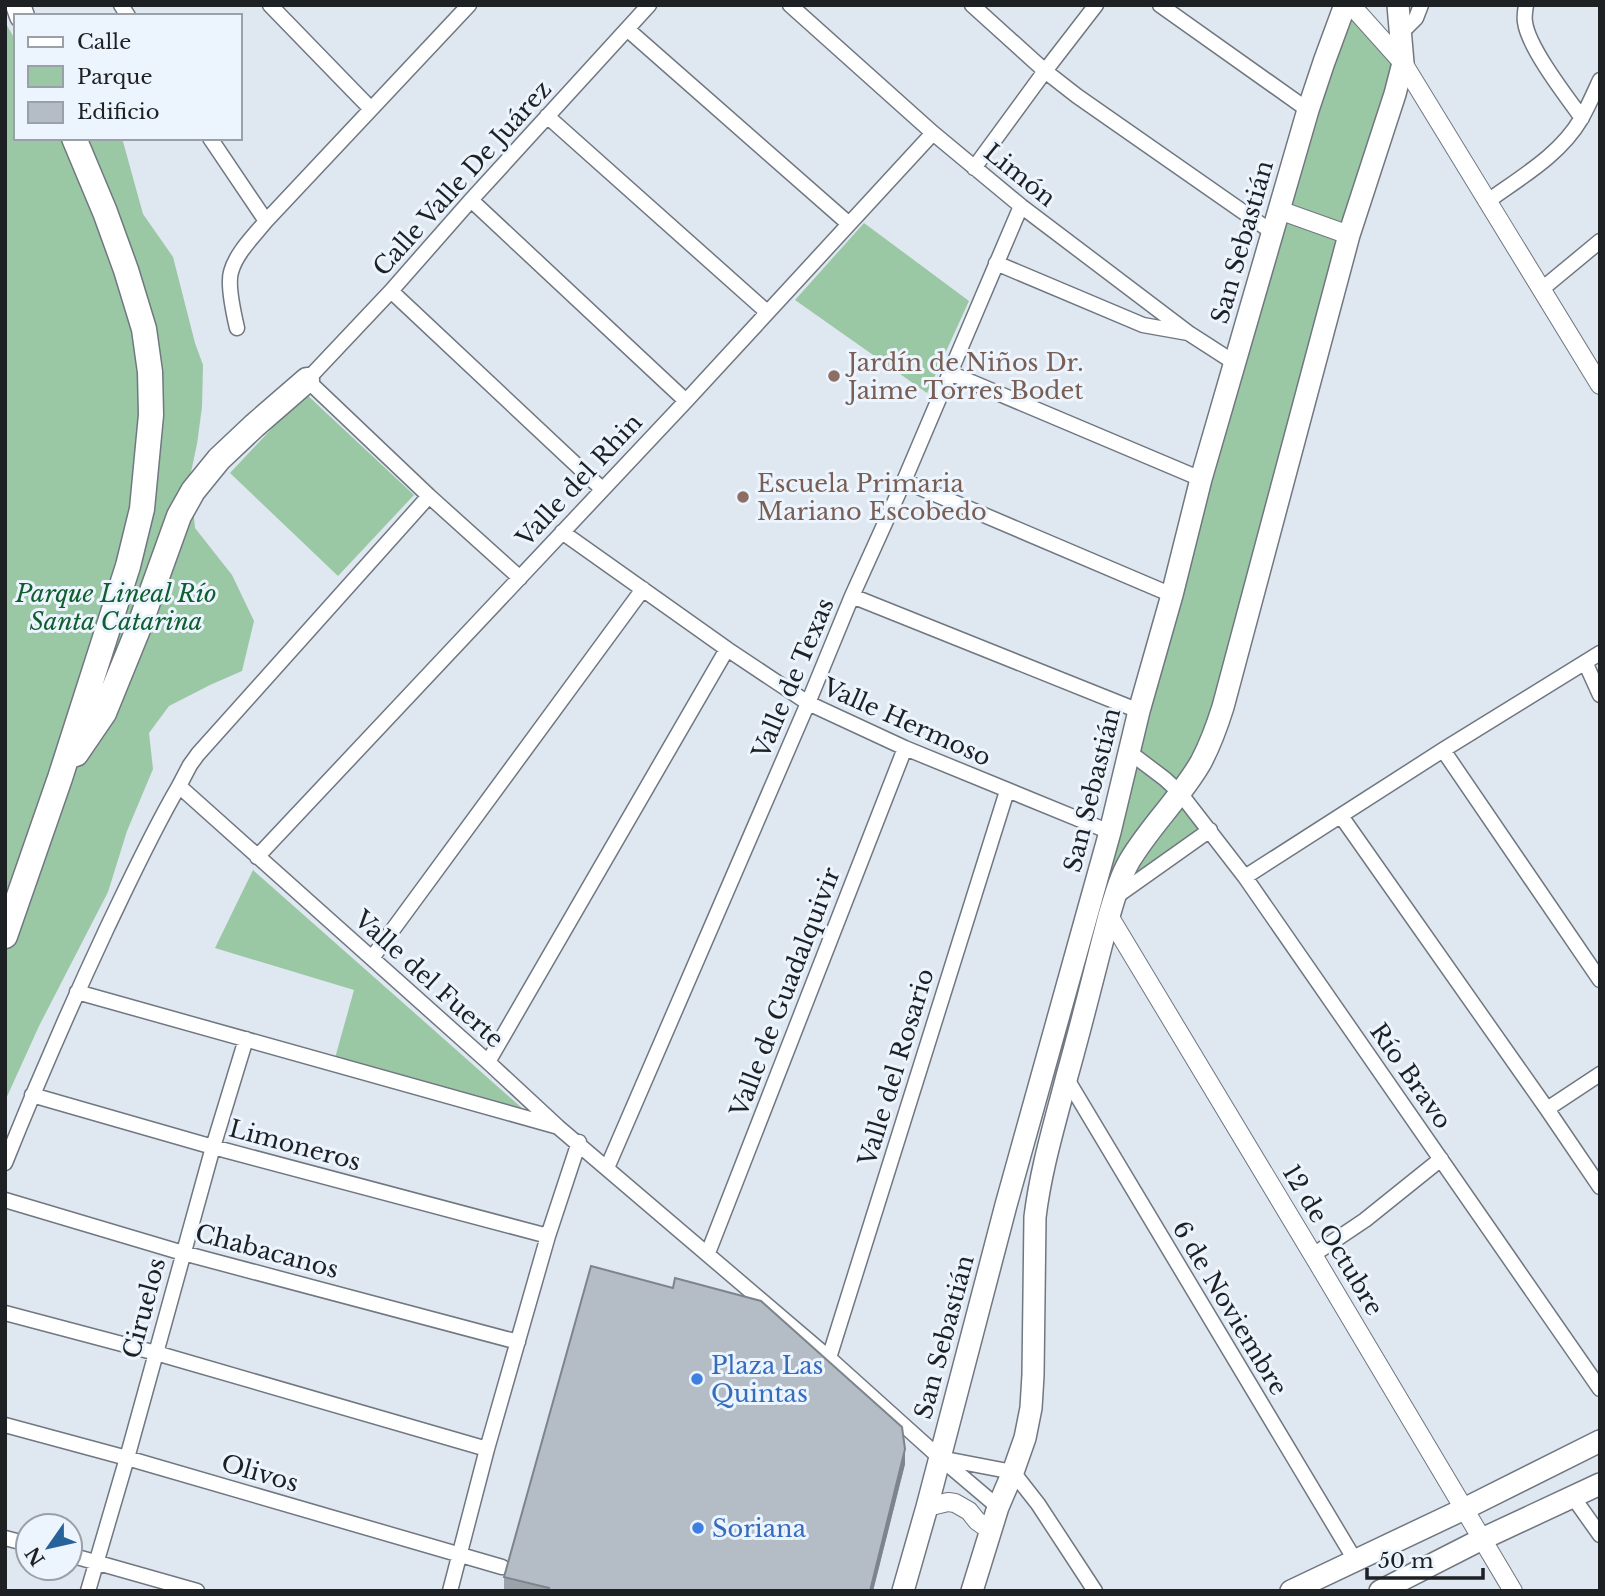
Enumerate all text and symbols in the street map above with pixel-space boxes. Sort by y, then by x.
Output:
legend [14,14,242,140]
text: Calle [77,29,131,55]
text: Parque [77,64,152,90]
street label: Calle Valle De Juárez [367,75,557,281]
text: Edificio [77,99,159,125]
street label: Limón [978,137,1062,213]
street label: San Sebastián [1205,157,1279,327]
place label: Jardín de Niños Dr. Jaime Torres Bodet [845,348,1084,405]
marker: Jardín de Niños Dr. Jaime Torres Bodet [826,368,842,384]
street label: Valle del Rhin [509,408,648,553]
place label: Escuela Primaria Mariano Escobedo [757,469,987,526]
marker: Escuela Primaria Mariano Escobedo [735,489,751,505]
park label: Parque Lineal Río Santa Catarina [15,579,216,636]
street label: Valle de Texas [746,593,840,763]
street label: Valle Hermoso [818,672,996,772]
street label: San Sebastián [1058,705,1126,875]
street label: Valle de Guadalquivir [724,863,846,1122]
street label: Valle del Fuerte [348,904,510,1054]
street label: Valle del Rosario [852,965,940,1170]
street label: Río Bravo [1364,1018,1458,1134]
street label: Limoneros [226,1114,364,1176]
street label: 12 de Octubre [1277,1159,1389,1321]
street label: 6 de Noviembre [1167,1216,1293,1400]
street label: Chabacanos [192,1218,342,1284]
street label: San Sebastián [908,1252,980,1422]
street label: Ciruelos [117,1254,171,1362]
place label: Plaza Las Quintas [711,1351,824,1408]
marker: Plaza Las Quintas [689,1371,705,1387]
street label: Olivos [218,1448,302,1498]
north arrow [14,1512,84,1582]
place label: Soriana [712,1514,807,1543]
marker: Soriana [690,1520,706,1536]
scale bar [1367,1536,1482,1580]
text: N [21,1542,50,1570]
text: 50 m [1378,1548,1434,1574]

